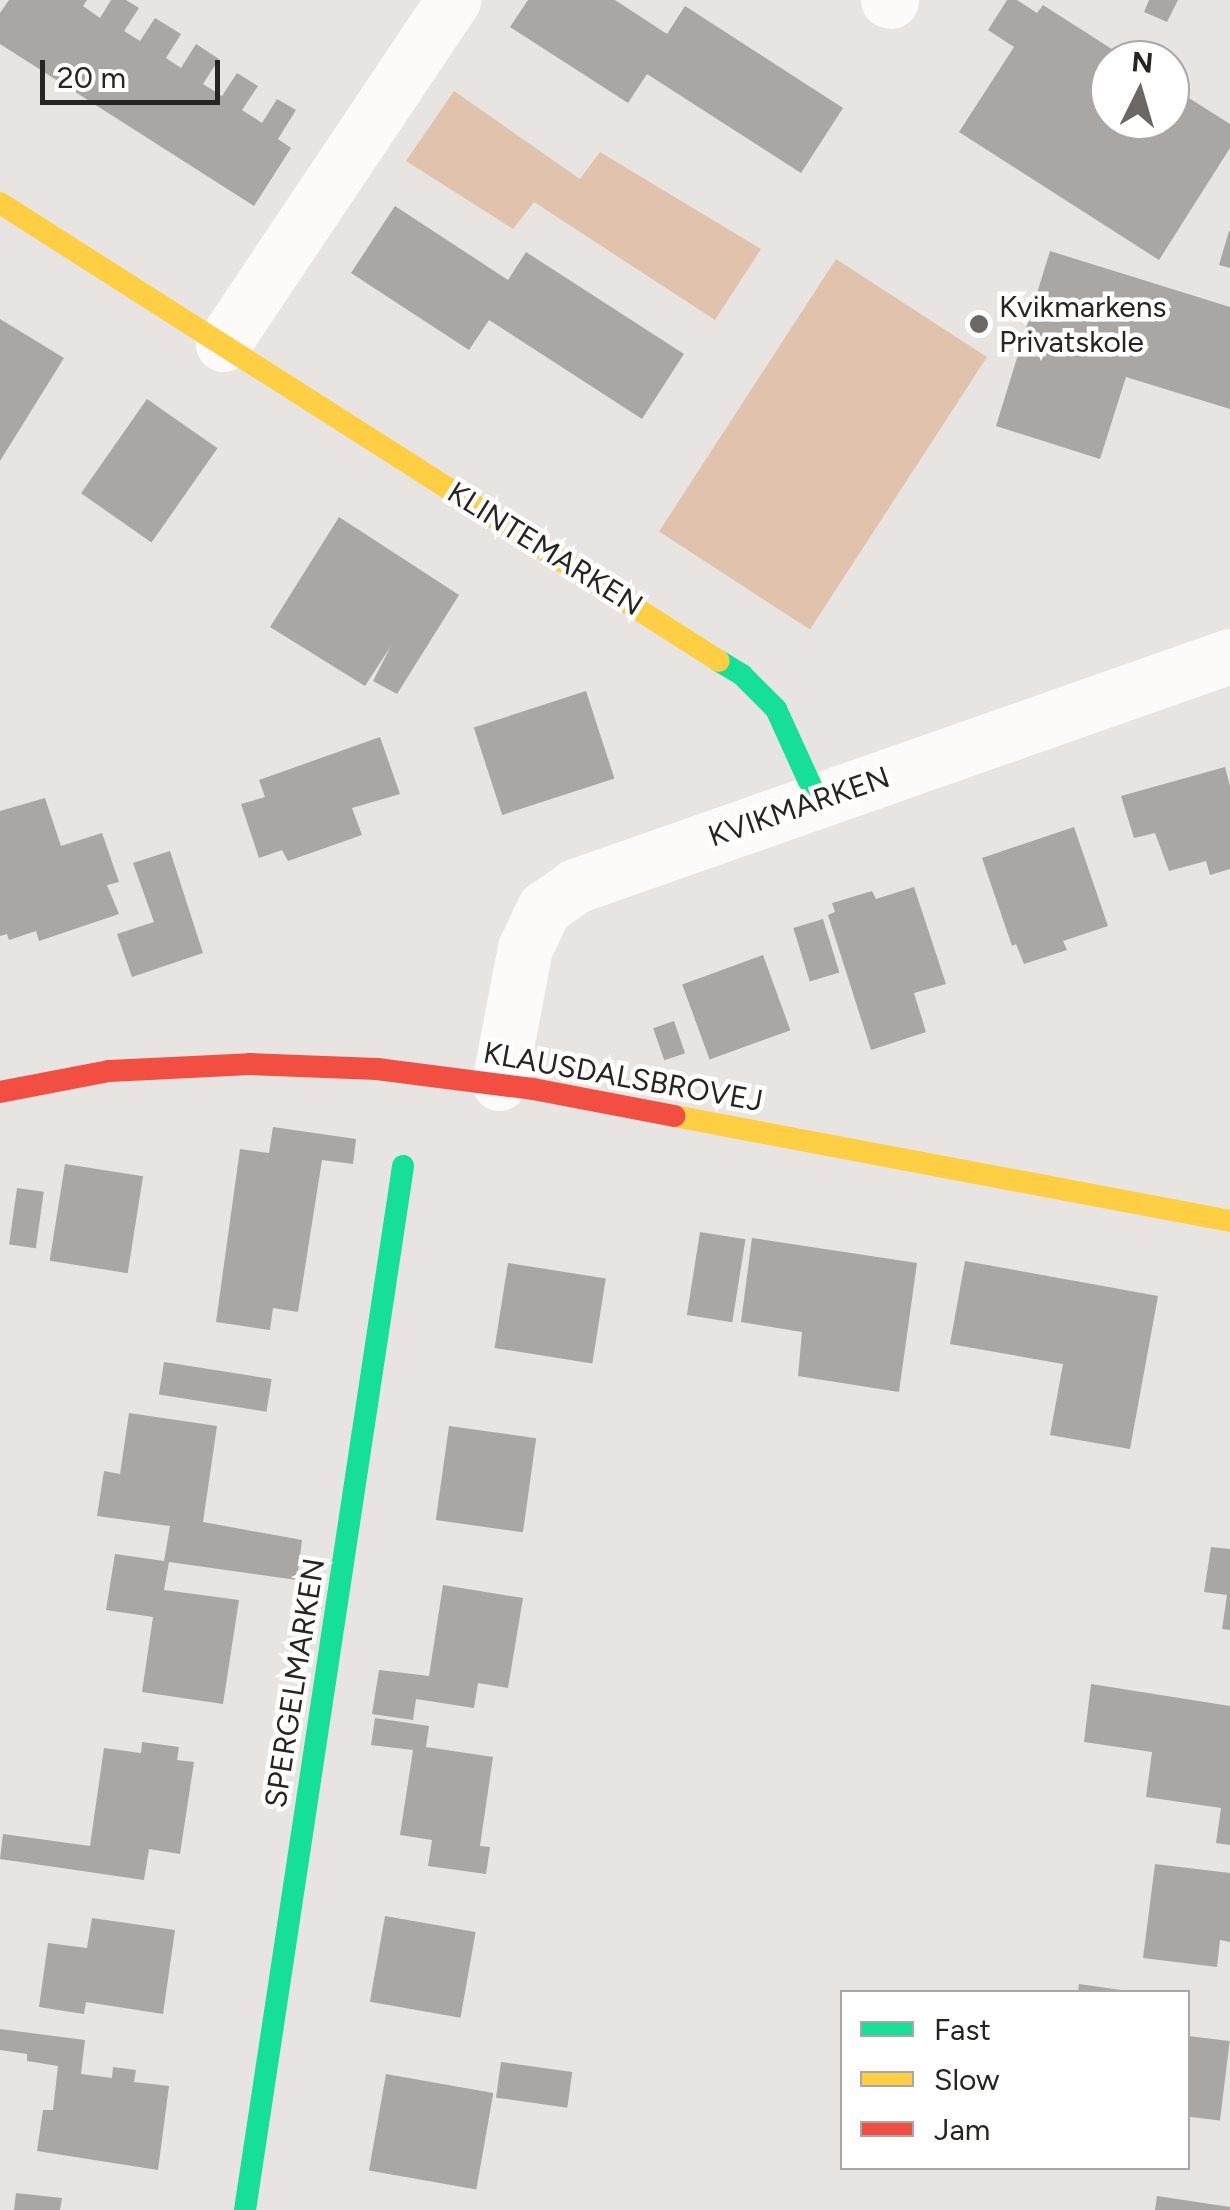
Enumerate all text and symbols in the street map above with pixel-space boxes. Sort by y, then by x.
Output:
scale bar [45,40,225,102]
north arrow [1090,40,1190,140]
text: N [1130,44,1155,80]
text: 20 m [57,59,126,96]
place label: Kvikmarkens Privatskole [999,289,1166,360]
marker: Kvikmarkens Privatskole [968,313,990,335]
street label: KLINTEMARKEN [441,475,649,623]
street label: KVIKMARKEN [704,759,894,855]
street label: KLAUSDALSBROVEJ [481,1035,765,1119]
street label: SPERGELMARKEN [257,1556,333,1810]
legend [840,1990,1190,2170]
text: Fast [934,2011,991,2048]
text: Slow [934,2061,1000,2098]
text: Jam [934,2111,990,2148]

